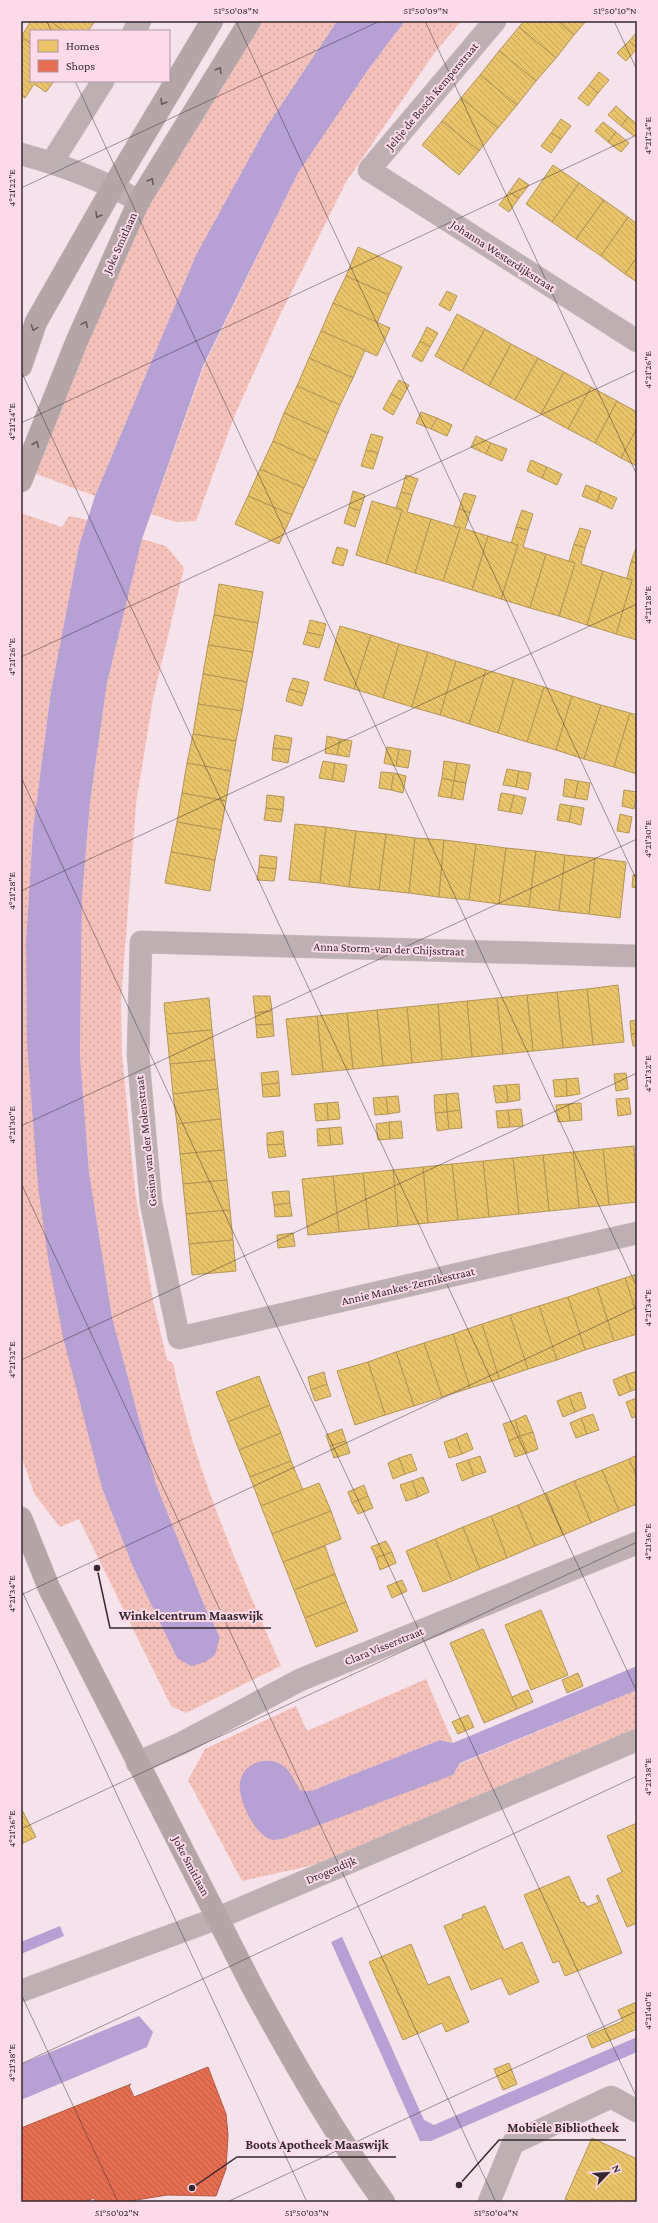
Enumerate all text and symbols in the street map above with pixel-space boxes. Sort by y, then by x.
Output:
text: 51°50'08"N [213,5,259,16]
text: 51°50'09"N [404,5,449,16]
text: 51°50'10"N [593,5,637,16]
legend [30,30,170,82]
text: Homes [66,39,100,53]
street label: Jeltje de Bosch Kemperstraat [382,39,482,153]
text: Shops [66,59,95,73]
one-way arrow [214,67,221,74]
one-way arrow [161,98,168,105]
text: 4°21'24"E [642,117,653,155]
text: 4°21'22"E [6,169,17,207]
one-way arrow [147,178,154,185]
street label: Joke Smitlaan [100,210,140,277]
one-way arrow [95,211,102,218]
street label: Johanna Westerdijkstraat [447,216,559,296]
one-way arrow [80,321,88,328]
one-way arrow [31,325,39,332]
text: 4°21'26"E [642,351,653,389]
text: 4°21'24"E [6,403,17,441]
one-way arrow [31,441,39,448]
text: 4°21'28"E [642,585,653,624]
text: 4°21'26"E [6,638,17,676]
text: 4°21'30"E [642,819,653,858]
text: 4°21'28"E [6,871,17,910]
street label: Anna Storm-van der Chijsstraat [313,939,466,959]
text: 4°21'32"E [642,1055,653,1093]
street label: Gesina van der Molenstraat [132,1074,160,1207]
text: 4°21'30"E [6,1105,17,1144]
street label: Annie Mankes-Zernikestraat [340,1264,477,1308]
text: 4°21'34"E [642,1289,653,1327]
text: 4°21'32"E [6,1341,17,1379]
text: 4°21'36"E [642,1523,653,1561]
text: 4°21'34"E [6,1575,17,1613]
callout: Winkelcentrum Maaswijk [110,1603,271,1628]
text: Winkelcentrum Maaswijk [118,1608,264,1624]
street label: Clara Visserstraat [342,1623,427,1668]
text: 4°21'38"E [642,1758,653,1796]
text: 4°21'36"E [6,1810,17,1848]
street label: Joke Smitlaan [169,1833,213,1899]
street label: Drogendijk [304,1853,359,1887]
text: 4°21'40"E [642,1991,653,2030]
text: 4°21'38"E [6,2044,17,2082]
callout: Mobiele Bibliotheek [499,2115,626,2140]
text: Mobiele Bibliotheek [507,2120,620,2135]
callout: Boots Apotheek Maaswijk [237,2132,396,2157]
text: Boots Apotheek Maaswijk [245,2137,389,2153]
north arrow [588,2153,628,2193]
text: N [610,2163,624,2175]
text: 51°50'02"N [95,2207,140,2218]
text: 51°50'03"N [285,2207,330,2218]
text: 51°50'04"N [474,2207,519,2218]

